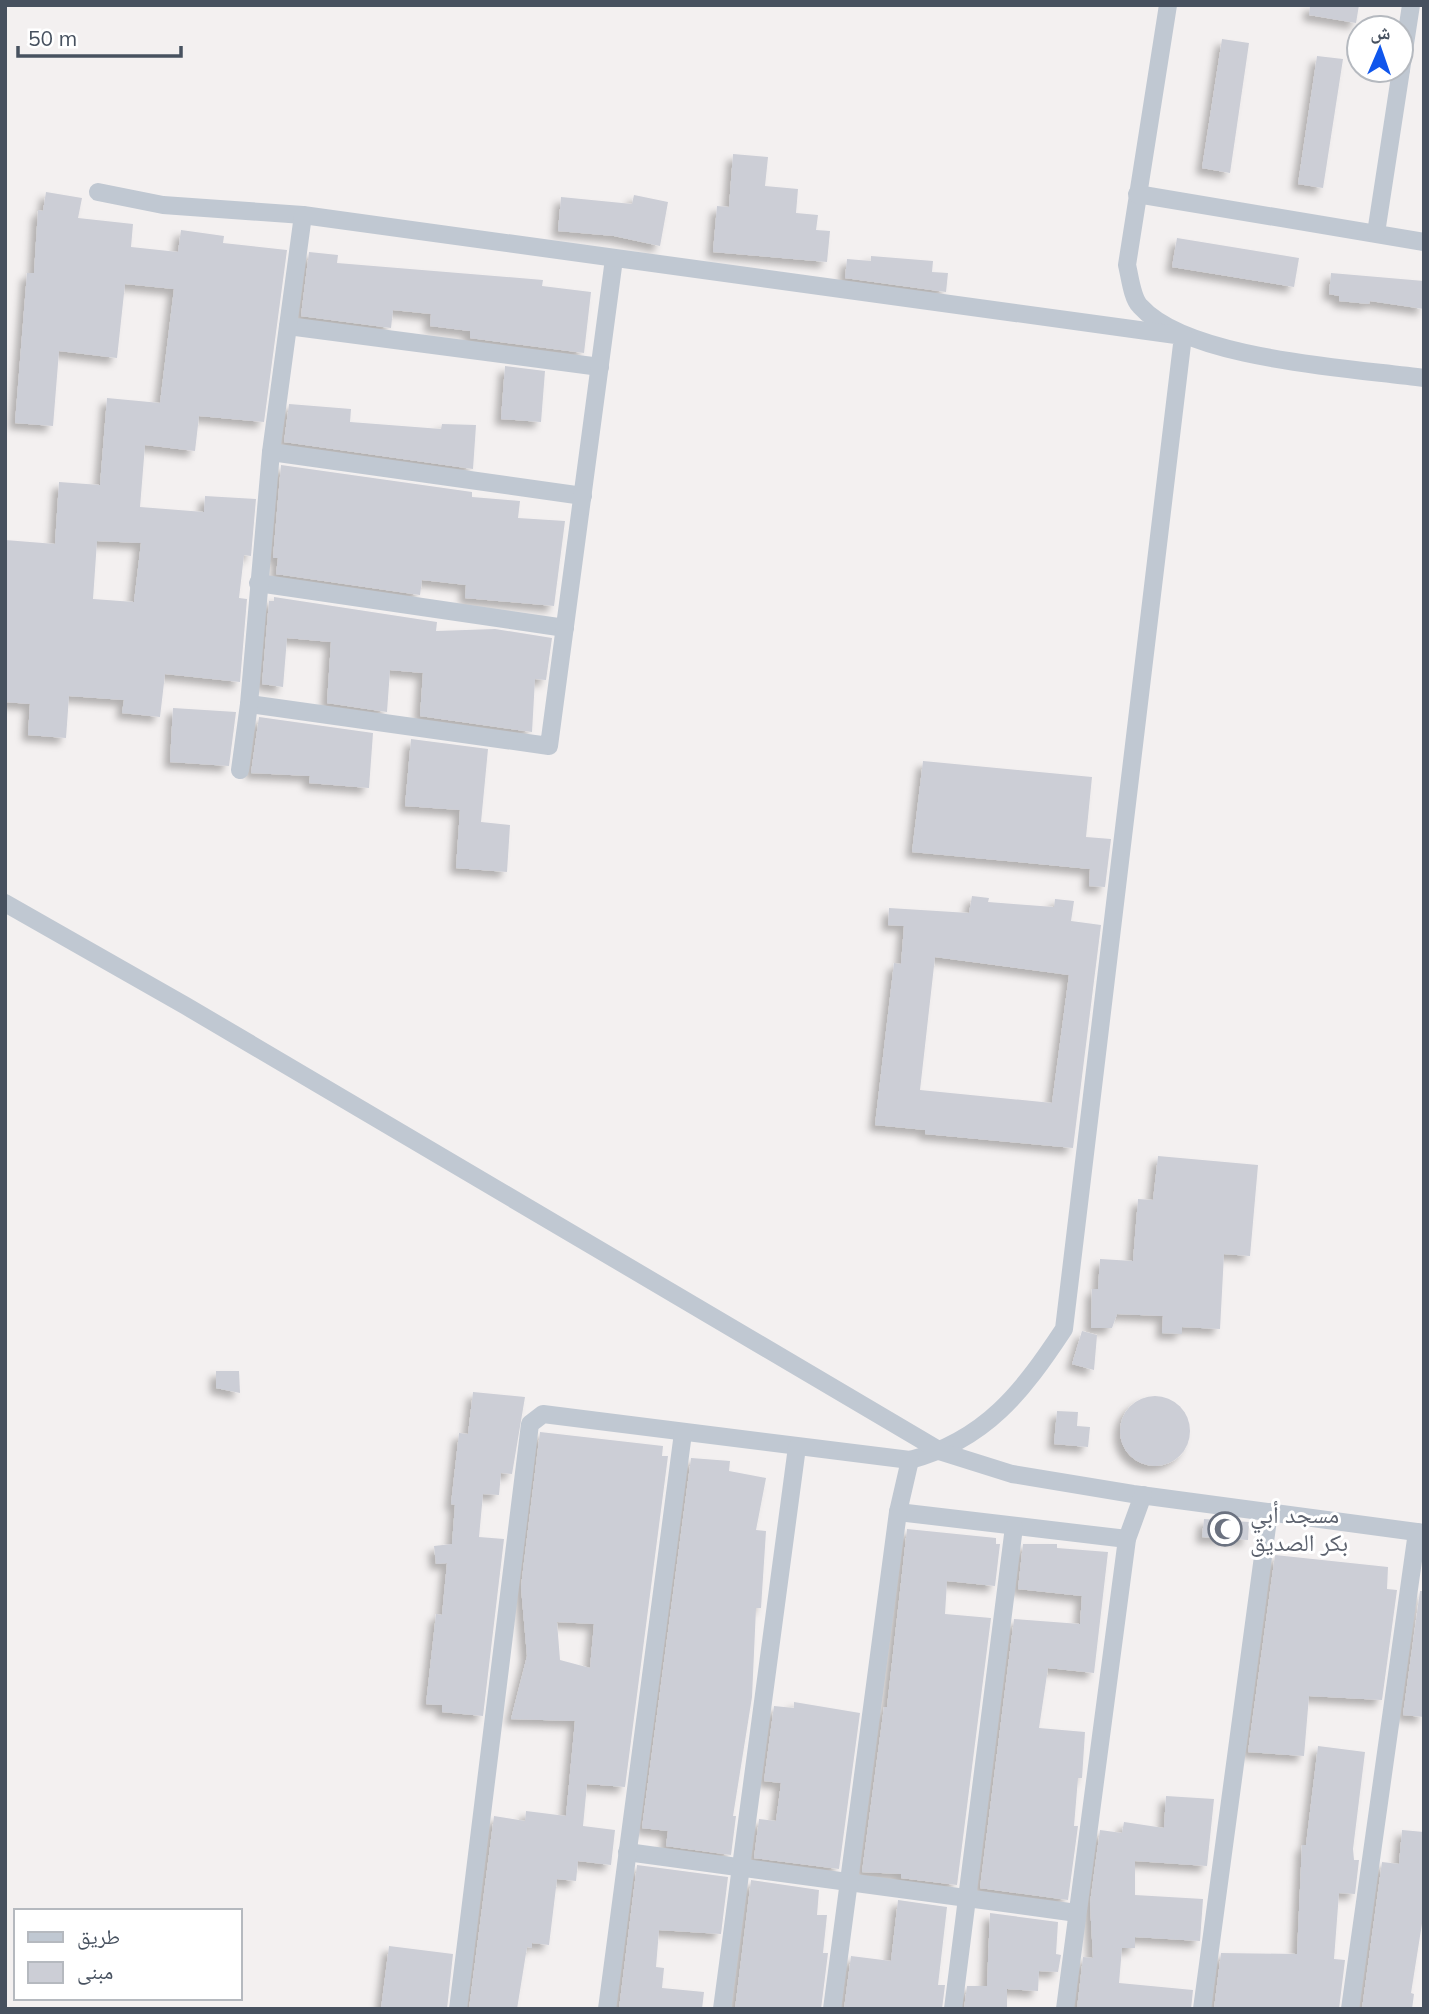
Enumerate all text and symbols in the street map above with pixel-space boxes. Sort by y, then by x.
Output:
scale bar [18,14,180,58]
north arrow [1345,14,1415,84]
text: ش [1370,20,1391,44]
text: 50 m [28,25,77,51]
place label: مسجد أبي بكر الصديق [1250,1499,1348,1557]
mosque icon: مسجد أبي بكر الصديق [1206,1510,1244,1548]
legend [14,1909,242,2000]
text: طريق [77,1923,120,1950]
text: مبنى [77,1958,113,1985]

